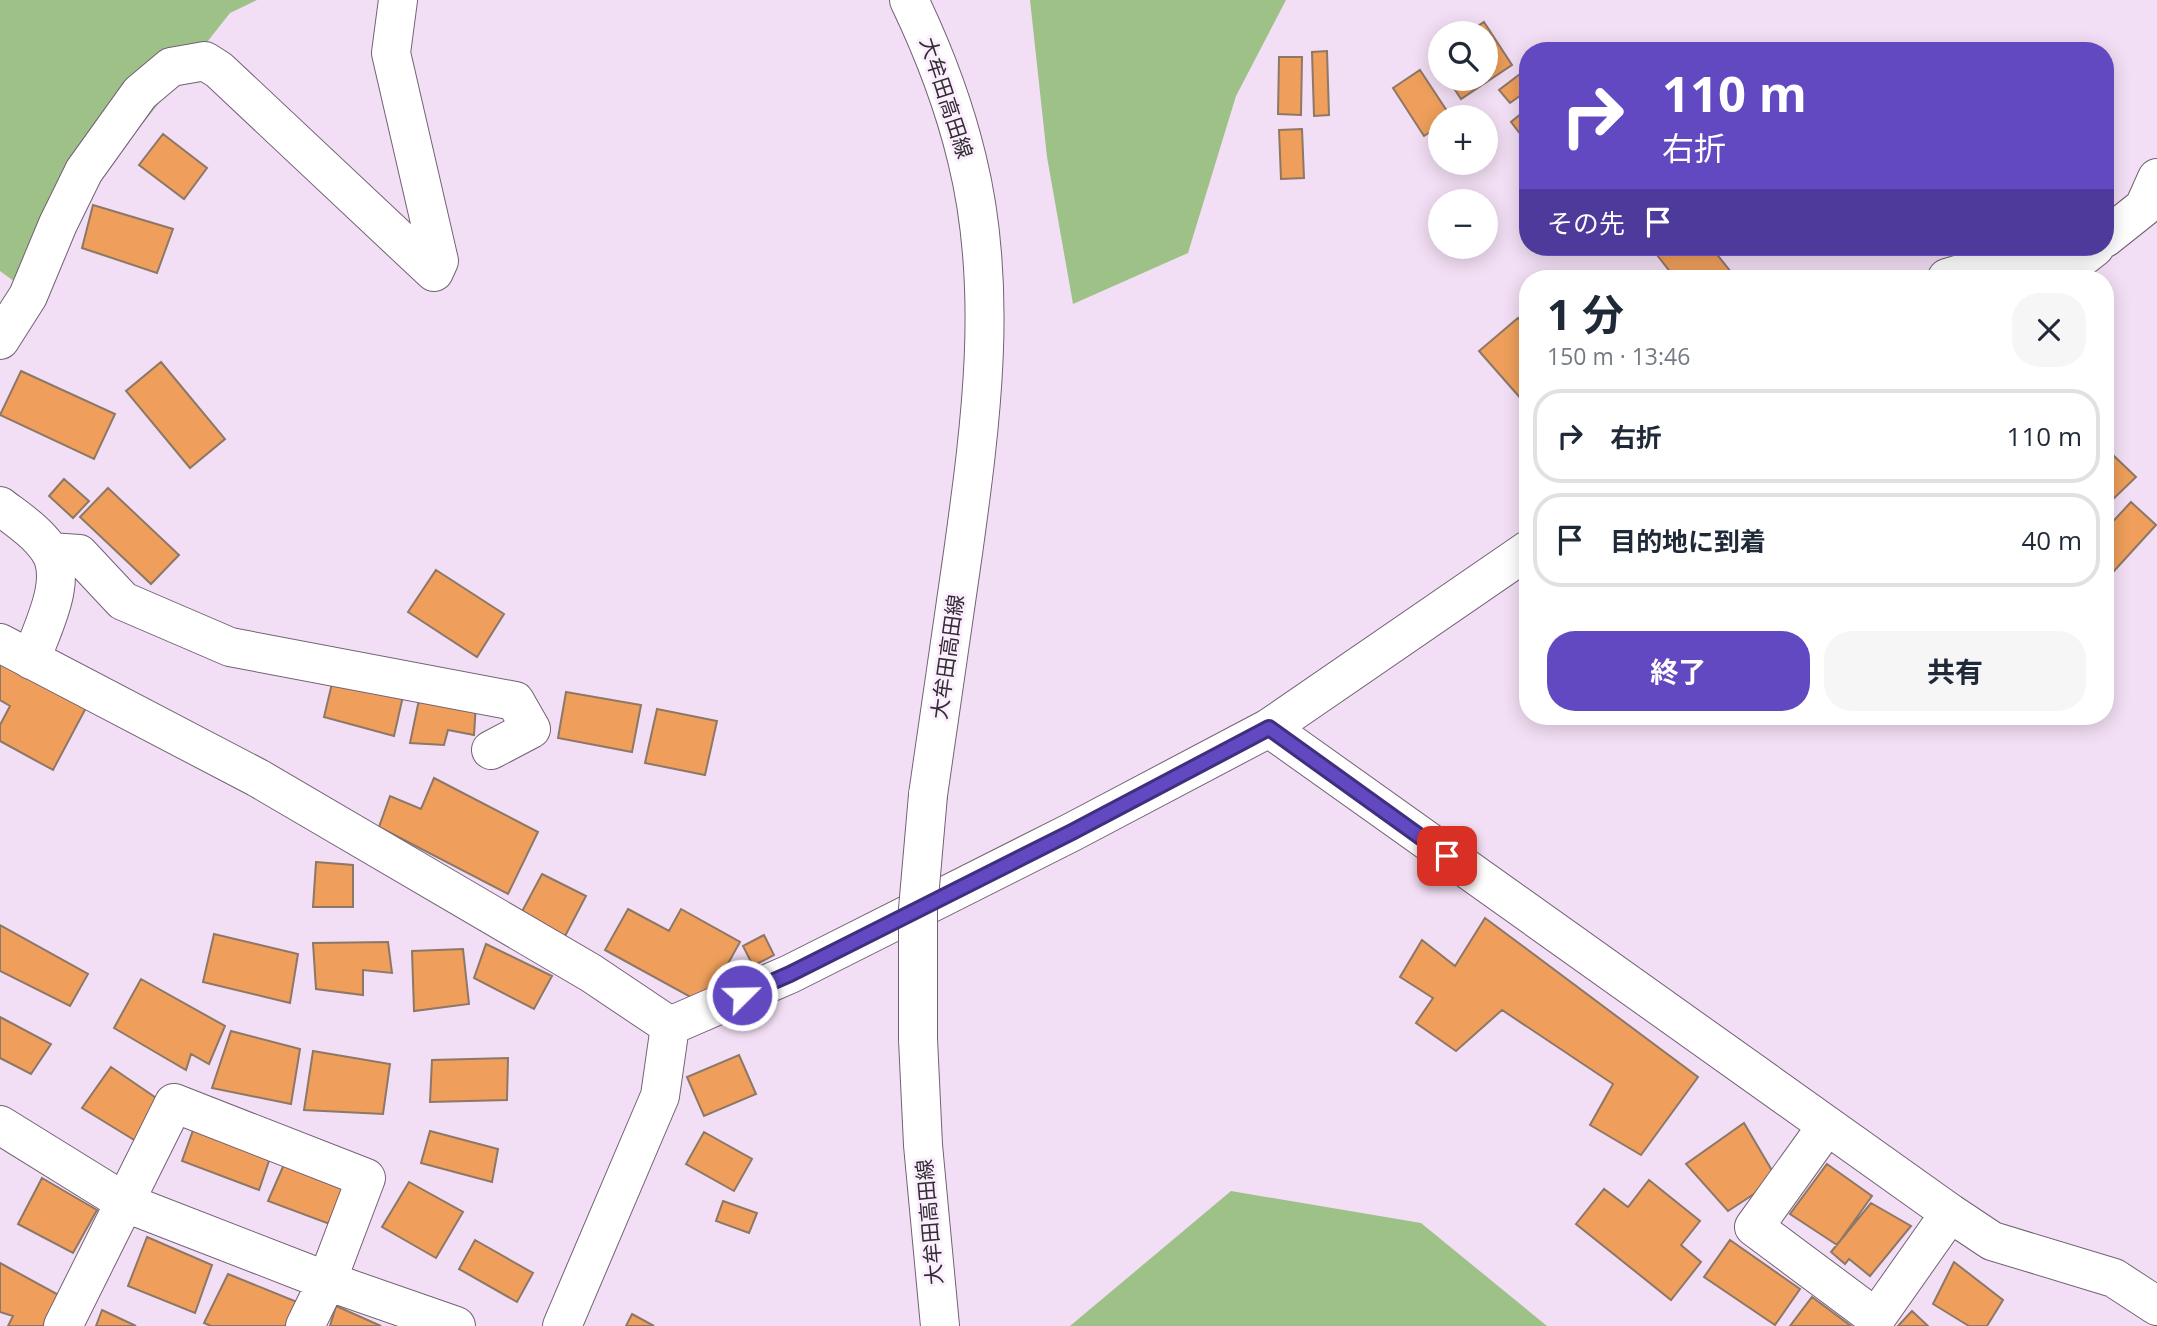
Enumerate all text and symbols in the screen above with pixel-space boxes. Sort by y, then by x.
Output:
map controls [1428,21,1498,259]
button: search [1428,21,1498,91]
street label: 大牟田高田線 [914,33,980,162]
text: 110 m [1662,60,1807,126]
icon: right [1547,70,1638,161]
button: + [1428,105,1498,175]
text: 右折 [1662,126,1726,169]
button: − [1428,189,1498,259]
icon: arrive [1639,203,1677,241]
text: その先 [1547,205,1625,241]
text: 1 分 [1547,285,1624,342]
button: close [2012,293,2086,367]
text: 150 m · 13:46 [1547,340,1690,372]
icon: right [1551,417,1589,455]
text: 110 m [2007,418,2082,454]
text: 右折 [1610,419,1662,455]
icon: arrive [1551,521,1589,559]
text: 40 m [2021,522,2082,558]
text: 目的地に到着 [1610,523,1766,559]
street label: 大牟田高田線 [924,593,970,721]
button: 終了 [1547,631,1810,711]
button: 共有 [1824,631,2086,711]
pin [1417,826,1477,886]
icon: arrive [1428,837,1466,875]
position arrow [705,958,779,1032]
street label: 大牟田高田線 [910,1158,948,1286]

